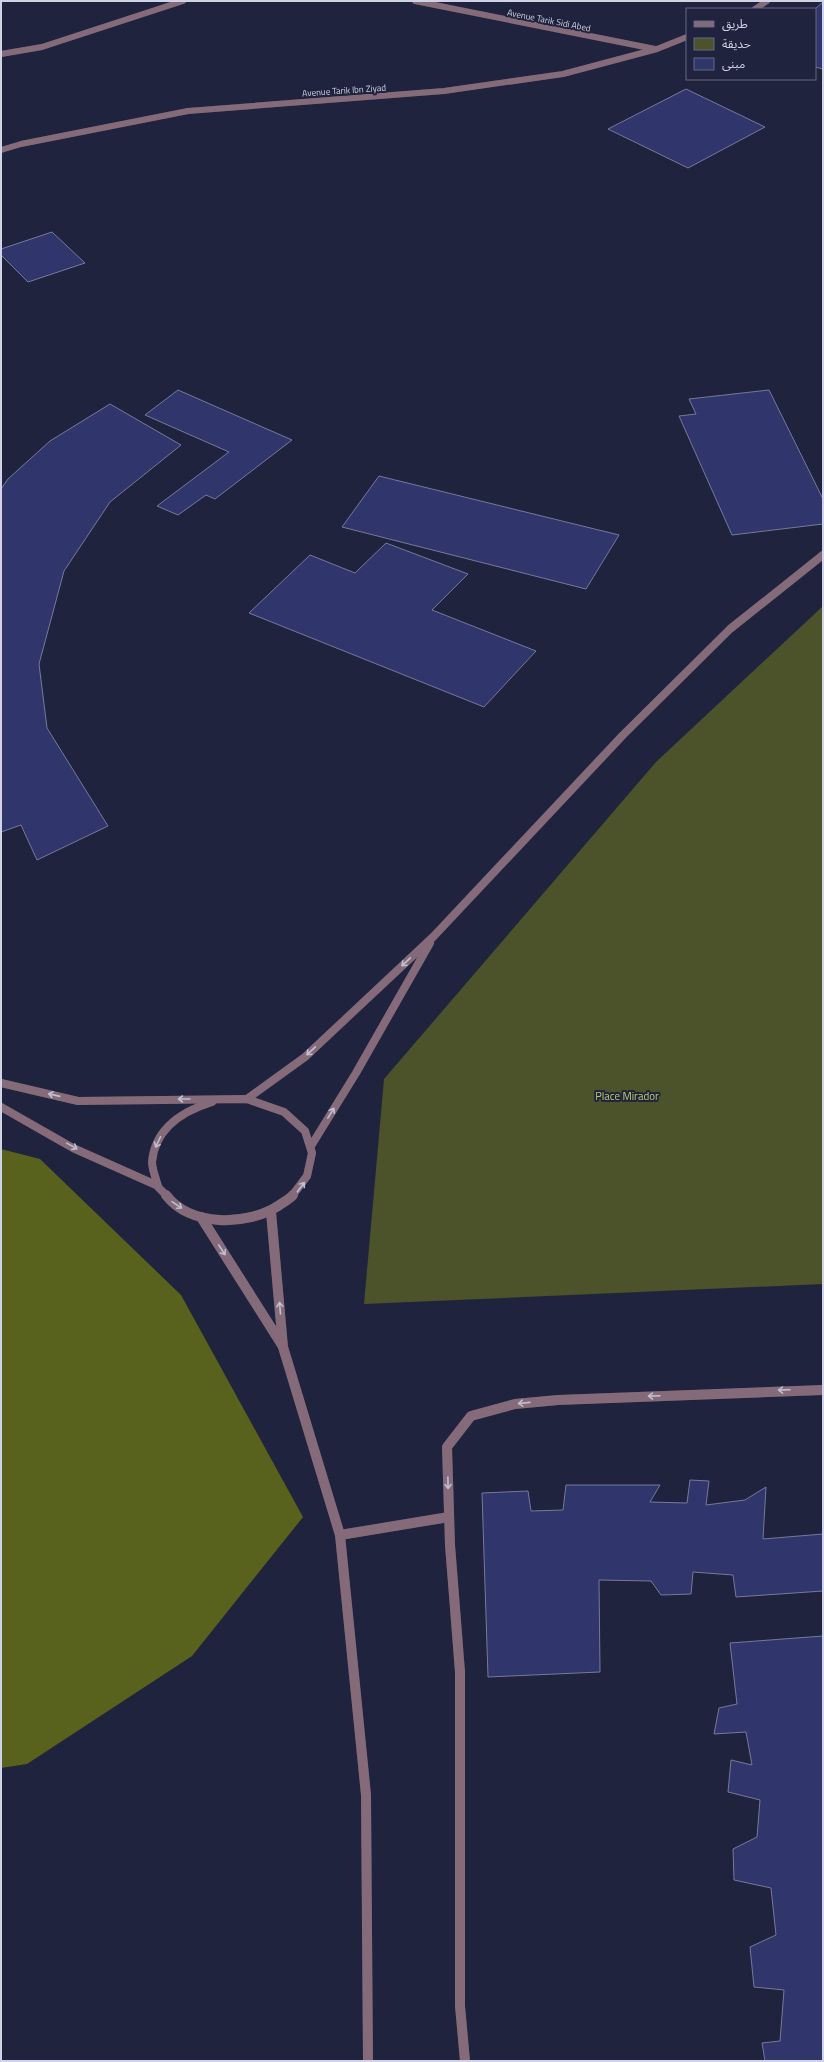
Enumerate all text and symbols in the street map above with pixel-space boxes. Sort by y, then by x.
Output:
street label: Avenue Tarik Sidi Abed [506,6,592,35]
legend [686,8,816,80]
text: طريق [722,14,748,33]
text: حديقة [722,34,751,53]
text: مبنى [722,54,745,73]
street label: Avenue Tarik Ibn Ziyad [302,81,387,99]
one-way arrow [401,958,411,967]
one-way arrow [306,1046,316,1056]
park label: Place Mirador [595,1088,659,1104]
one-way arrow [48,1091,61,1099]
one-way arrow [178,1095,191,1103]
one-way arrow [328,1107,336,1119]
one-way arrow [154,1135,161,1147]
one-way arrow [66,1143,78,1151]
one-way arrow [296,1182,305,1193]
one-way arrow [171,1201,182,1209]
one-way arrow [218,1244,226,1255]
one-way arrow [276,1302,283,1315]
one-way arrow [778,1387,791,1394]
one-way arrow [648,1392,661,1399]
one-way arrow [518,1399,531,1407]
one-way arrow [444,1476,452,1489]

